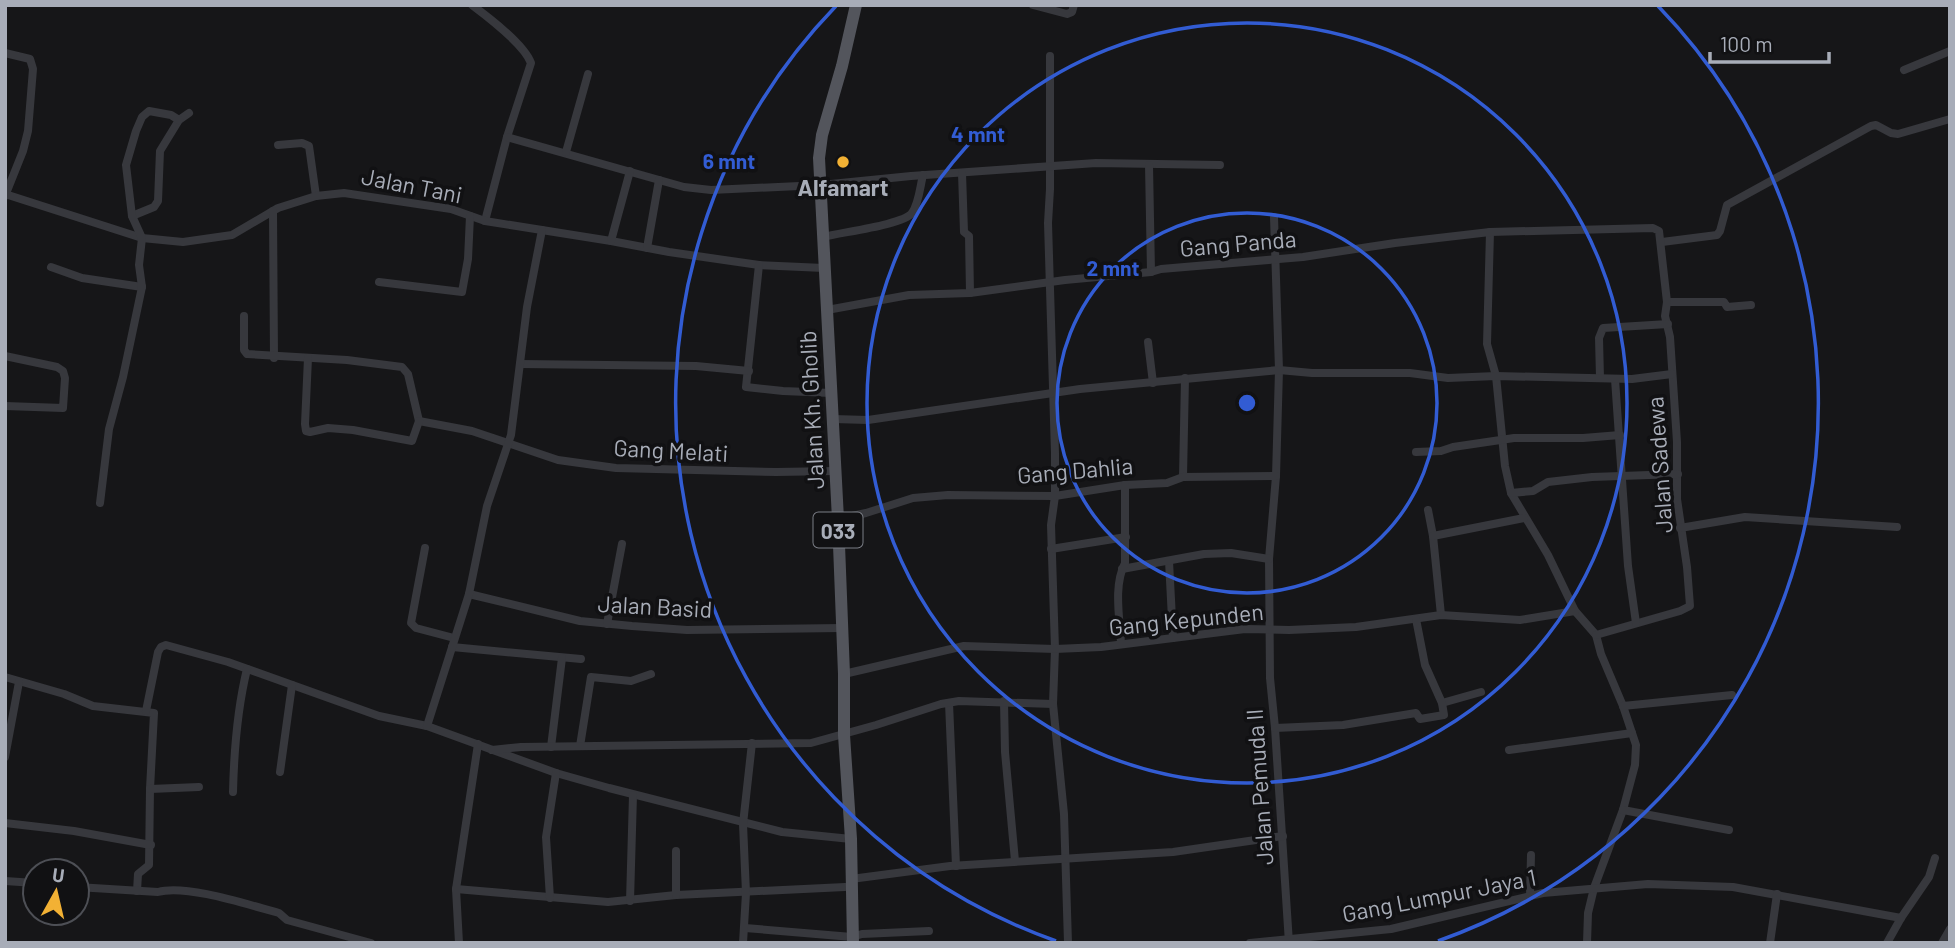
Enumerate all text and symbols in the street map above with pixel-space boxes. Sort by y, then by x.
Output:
scale bar [1710,21,1829,65]
text: 100 m [1720,31,1773,56]
text: 4 mnt [951,121,1005,146]
text: 6 mnt [703,148,755,173]
marker: Alfamart [835,154,851,170]
street label: Jalan Tani [359,162,465,208]
place label: Alfamart [798,173,888,201]
street label: Gang Panda [1179,224,1297,262]
text: 2 mnt [1087,255,1139,280]
street label: Jalan Kh. Gholib [793,330,829,490]
centre of rings [1235,391,1259,415]
street label: Jalan Sadewa [1640,396,1678,534]
street label: Gang Melati [613,433,729,467]
street label: Gang Dahlia [1016,451,1134,489]
road number: 033 [814,512,862,548]
street label: Jalan Basid [597,589,713,623]
street label: Gang Kepunden [1107,597,1265,641]
street label: Jalan Pemuda II [1240,708,1278,866]
north arrow [21,857,91,927]
text: U [51,862,66,887]
street label: Gang Lumpur Jaya 1 [1340,862,1538,928]

